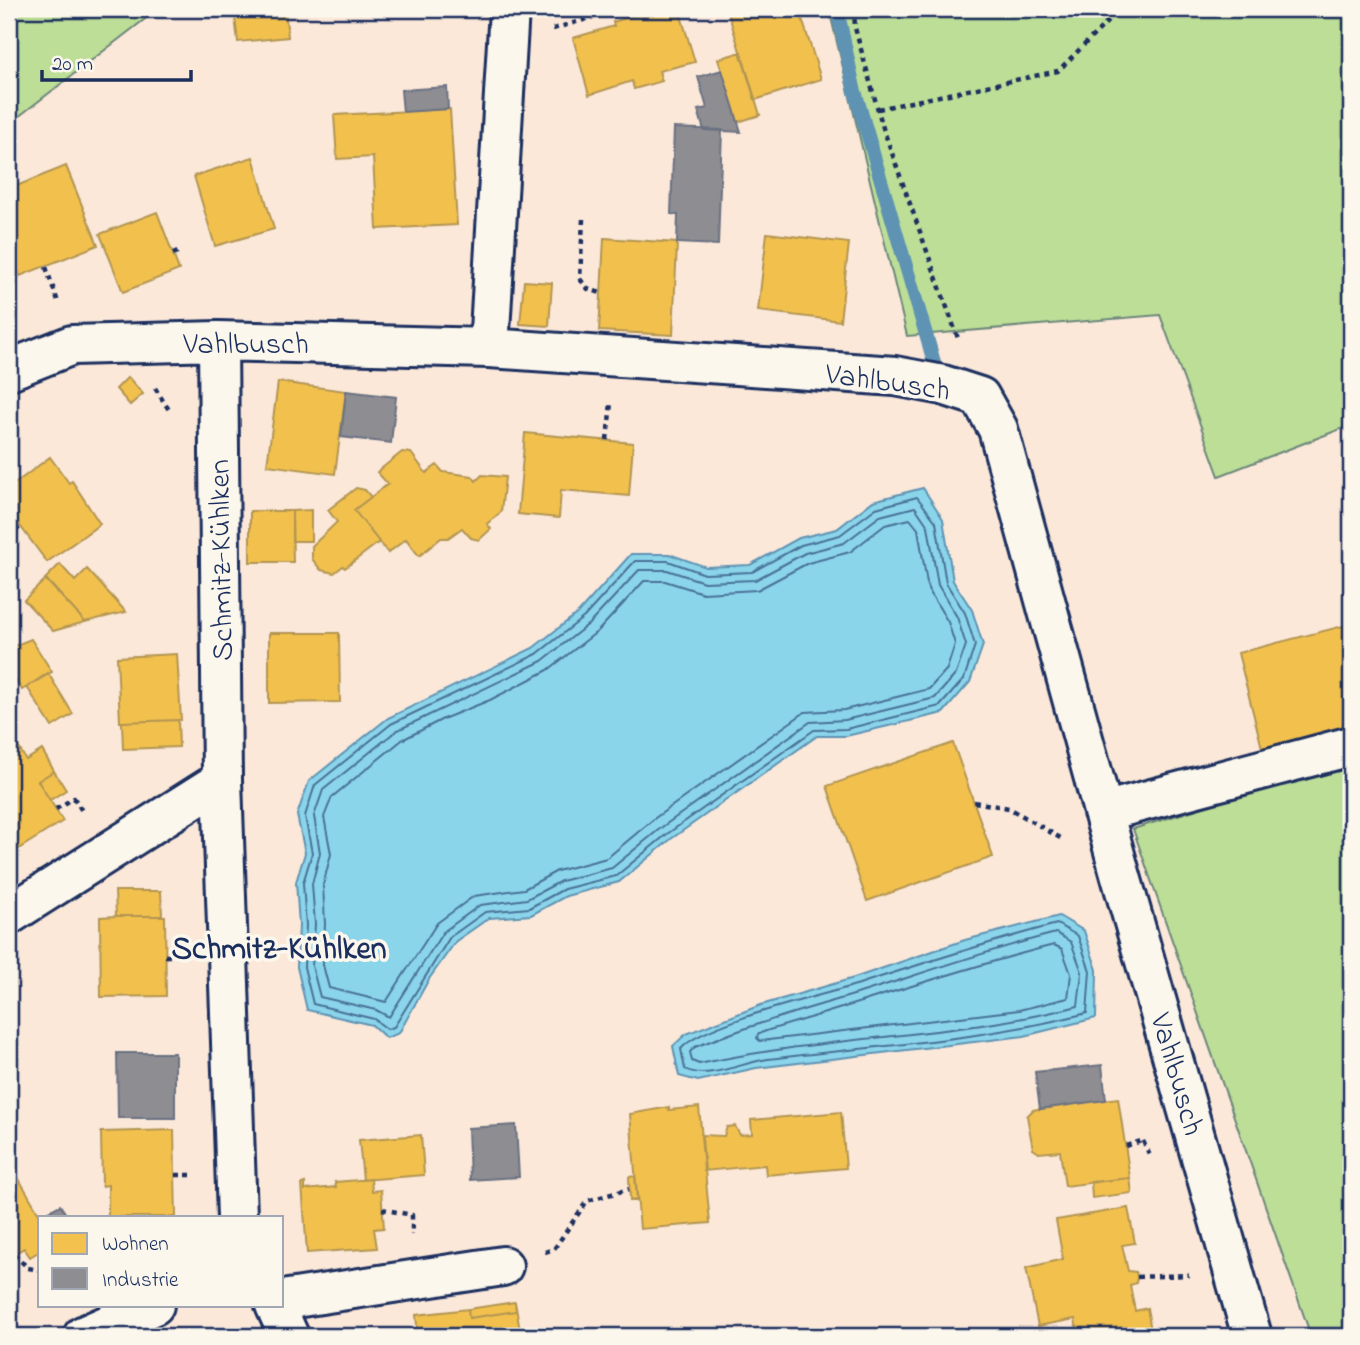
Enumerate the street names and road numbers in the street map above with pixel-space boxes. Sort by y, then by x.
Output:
street label: Vahlbusch [182,324,309,368]
street label: Vahlbusch [821,353,953,414]
street label: Schmitz-Kühlken [199,459,247,661]
street label: Vahlbusch [1136,1008,1214,1141]

